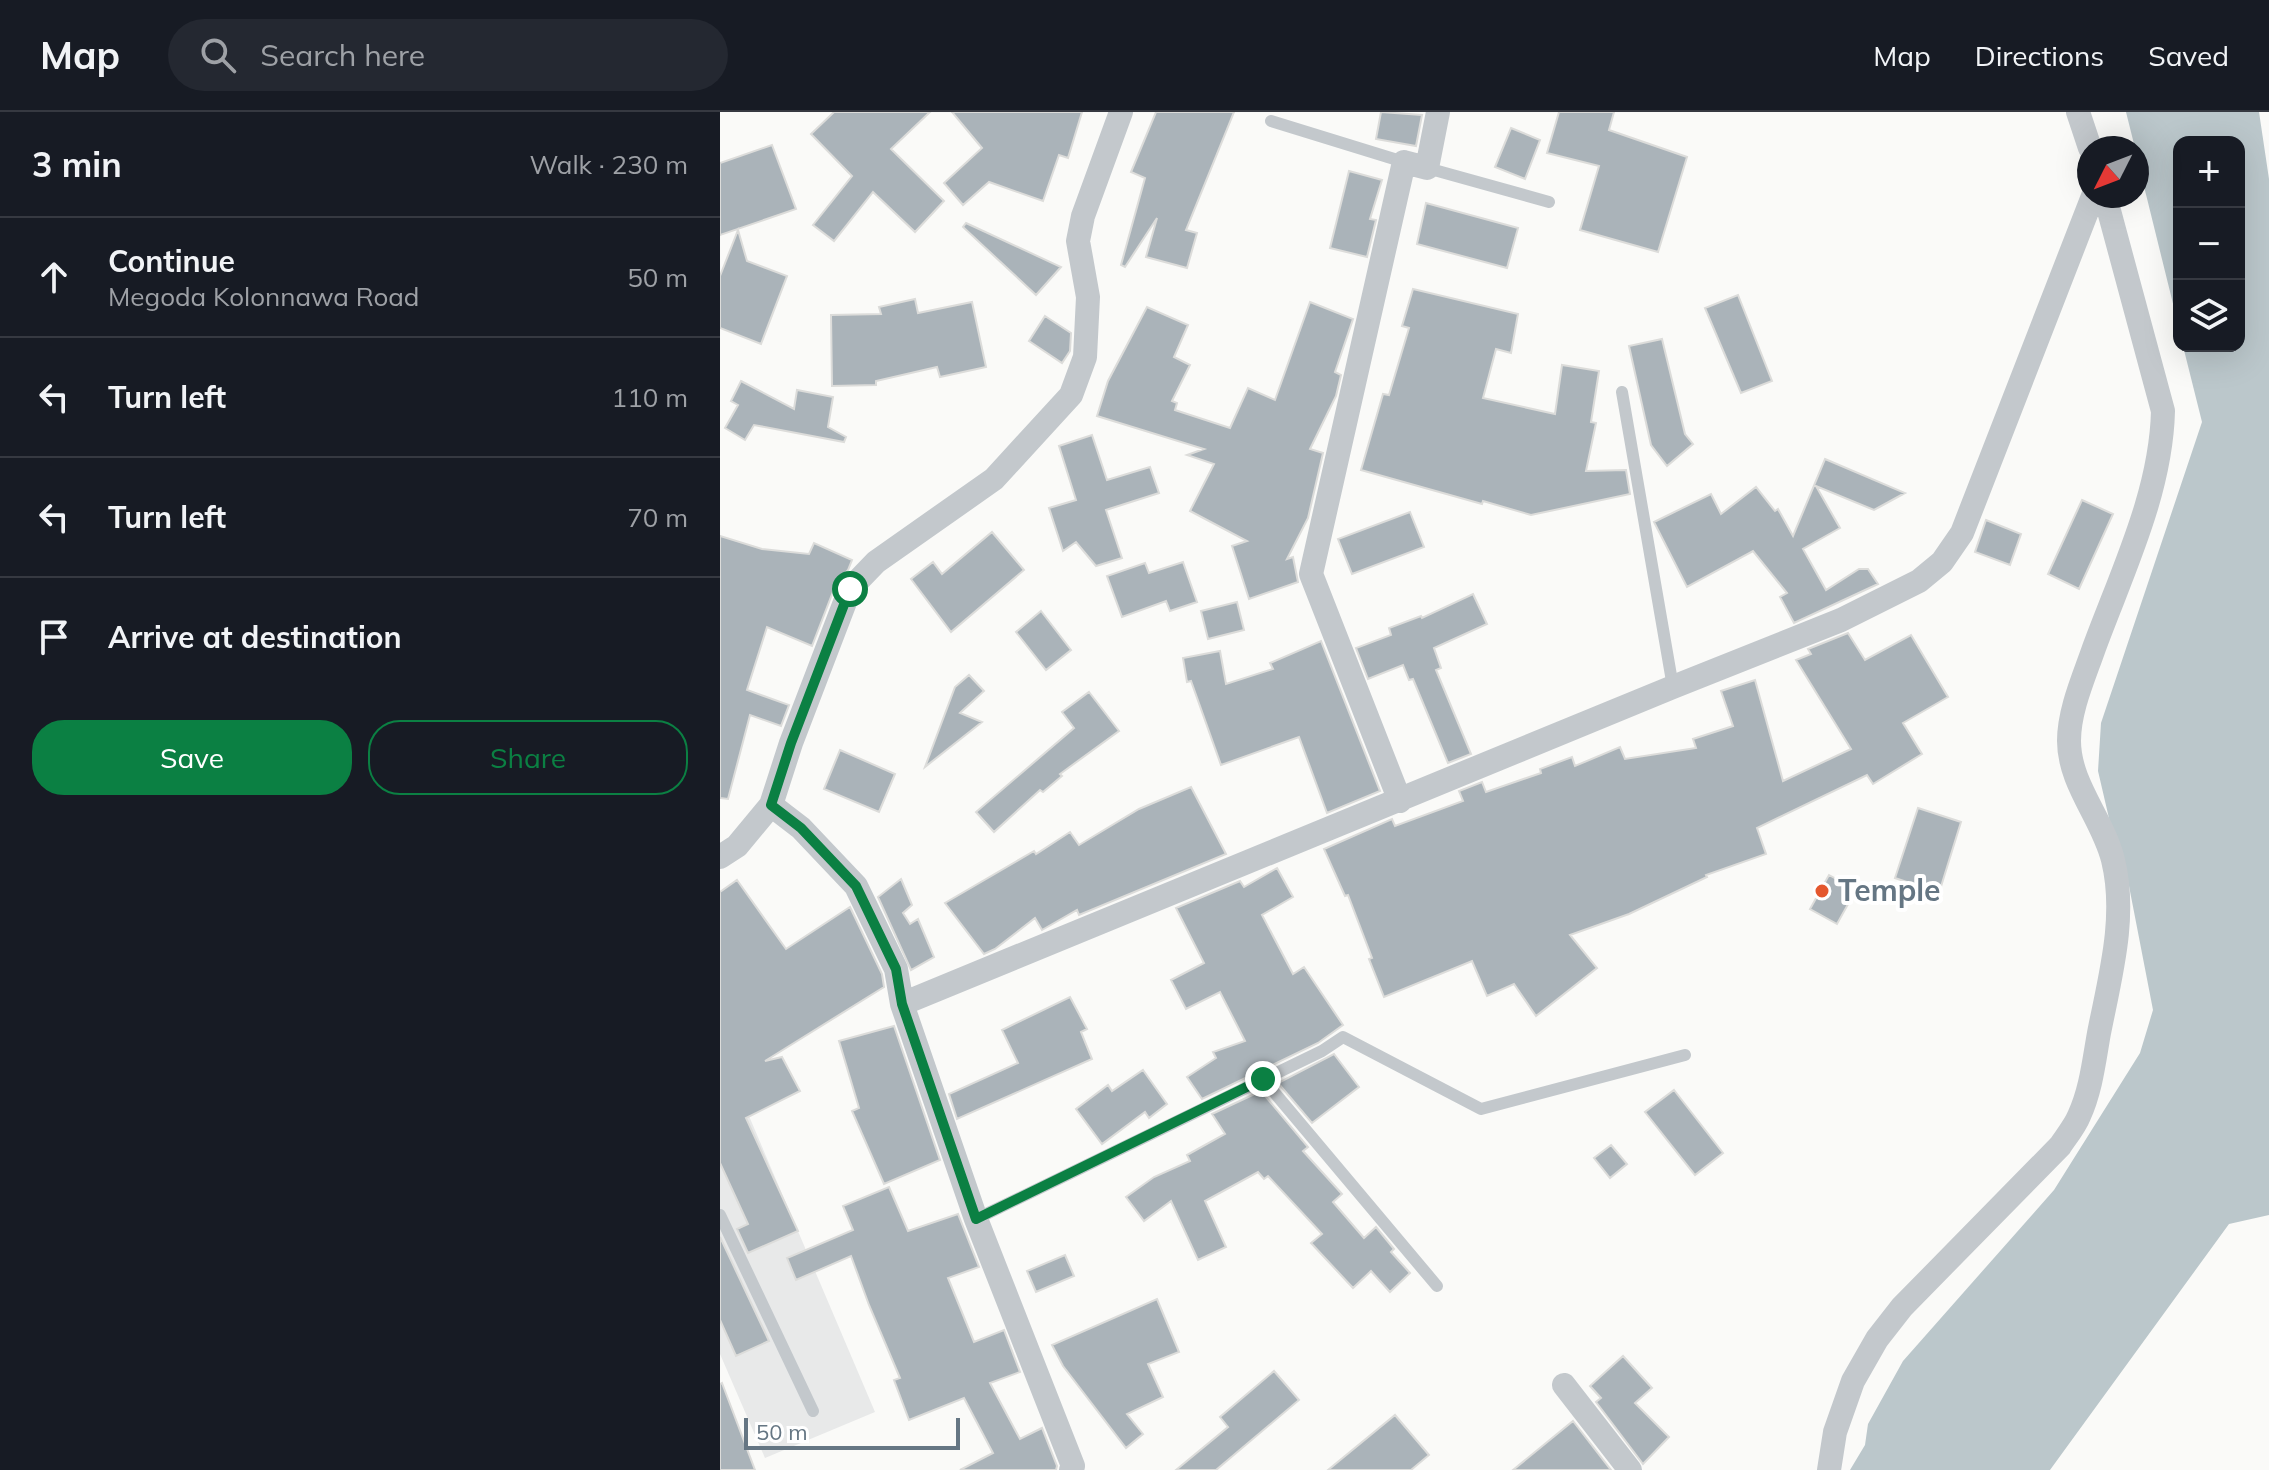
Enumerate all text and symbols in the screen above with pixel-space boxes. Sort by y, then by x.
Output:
search box [168,19,728,91]
text: Map [40,31,120,79]
icon: search [196,33,240,77]
text: Search here [260,36,425,74]
text: Map [1873,38,1931,73]
text: Directions [1975,38,2104,73]
text: Saved [2148,38,2229,73]
north arrow [2077,136,2149,208]
map controls [2173,136,2245,352]
button: + [2173,136,2245,208]
text: 3 min [32,143,122,186]
text: Walk · 230 m [529,148,688,181]
button: − [2173,208,2245,280]
text: Continue [108,242,235,280]
icon: ahead [32,255,76,299]
text: 50 m [627,261,688,294]
text: Megoda Kolonnawa Road [108,280,419,313]
button: layers [2173,280,2245,352]
icon: left [32,375,76,419]
text: Turn left [108,378,226,416]
text: 110 m [612,381,688,414]
icon: left [32,495,76,539]
text: Turn left [108,498,226,536]
text: 70 m [627,501,688,534]
route start [832,571,868,607]
icon: arrive [32,615,76,659]
text: Arrive at destination [108,618,402,656]
button: Save [32,720,352,795]
button: Share [368,720,688,795]
place label: Temple [1838,871,1941,909]
marker: Temple [1813,882,1831,900]
route end [1245,1061,1281,1097]
scale bar [744,1414,960,1450]
text: 50 m [756,1418,807,1446]

